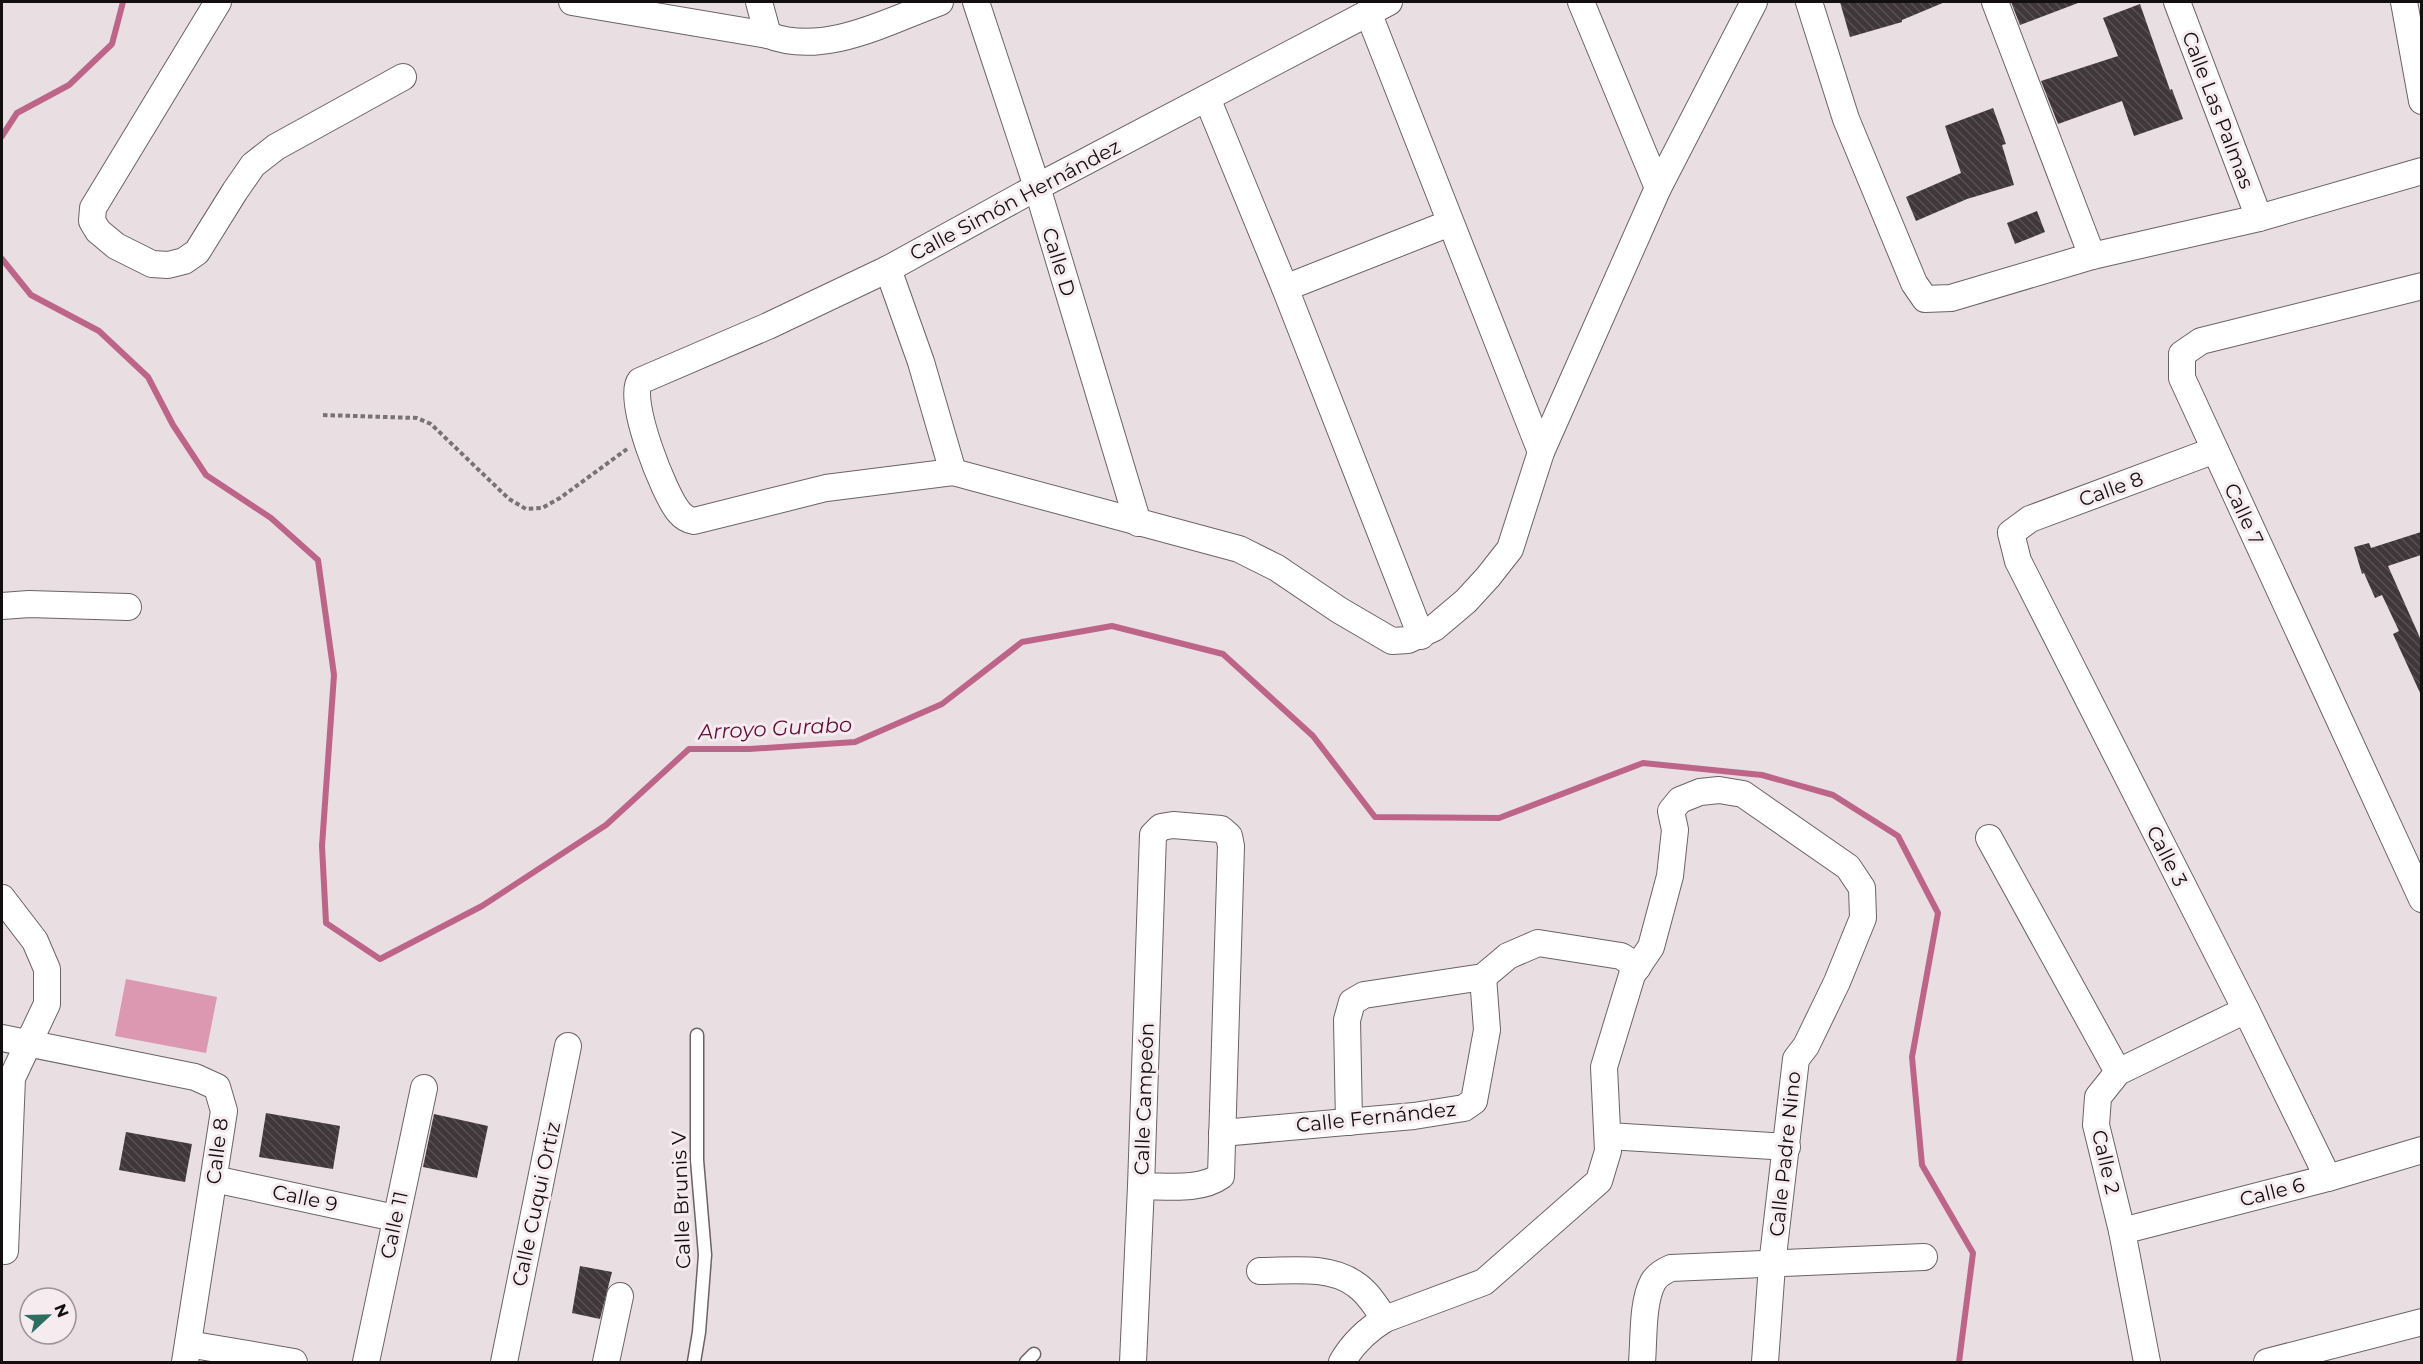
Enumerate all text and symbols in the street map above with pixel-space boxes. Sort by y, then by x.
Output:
street label: Calle Las Palmas [2177,28,2259,192]
street label: Calle Simón Hernández [906,134,1124,266]
street label: Calle D [1037,225,1081,299]
street label: Calle 8 [2076,466,2146,512]
street label: Calle 7 [2219,479,2269,549]
water label: Arroyo Gurabo [695,711,853,745]
street label: Calle 3 [2142,822,2192,890]
street label: Calle Campeón [1129,1022,1159,1176]
street label: Calle Padre Nino [1764,1070,1806,1238]
street label: Calle Fernández [1295,1097,1457,1137]
street label: Calle 8 [201,1116,233,1186]
street label: Calle Cuqui Ortiz [507,1120,565,1288]
street label: Calle 2 [2087,1128,2125,1196]
street label: Calle Brunis V [667,1130,695,1270]
street label: Calle 6 [2237,1172,2307,1212]
street label: Calle 9 [270,1179,340,1217]
street label: Calle 11 [375,1189,413,1261]
north arrow [18,1286,78,1346]
text: N [50,1301,73,1320]

